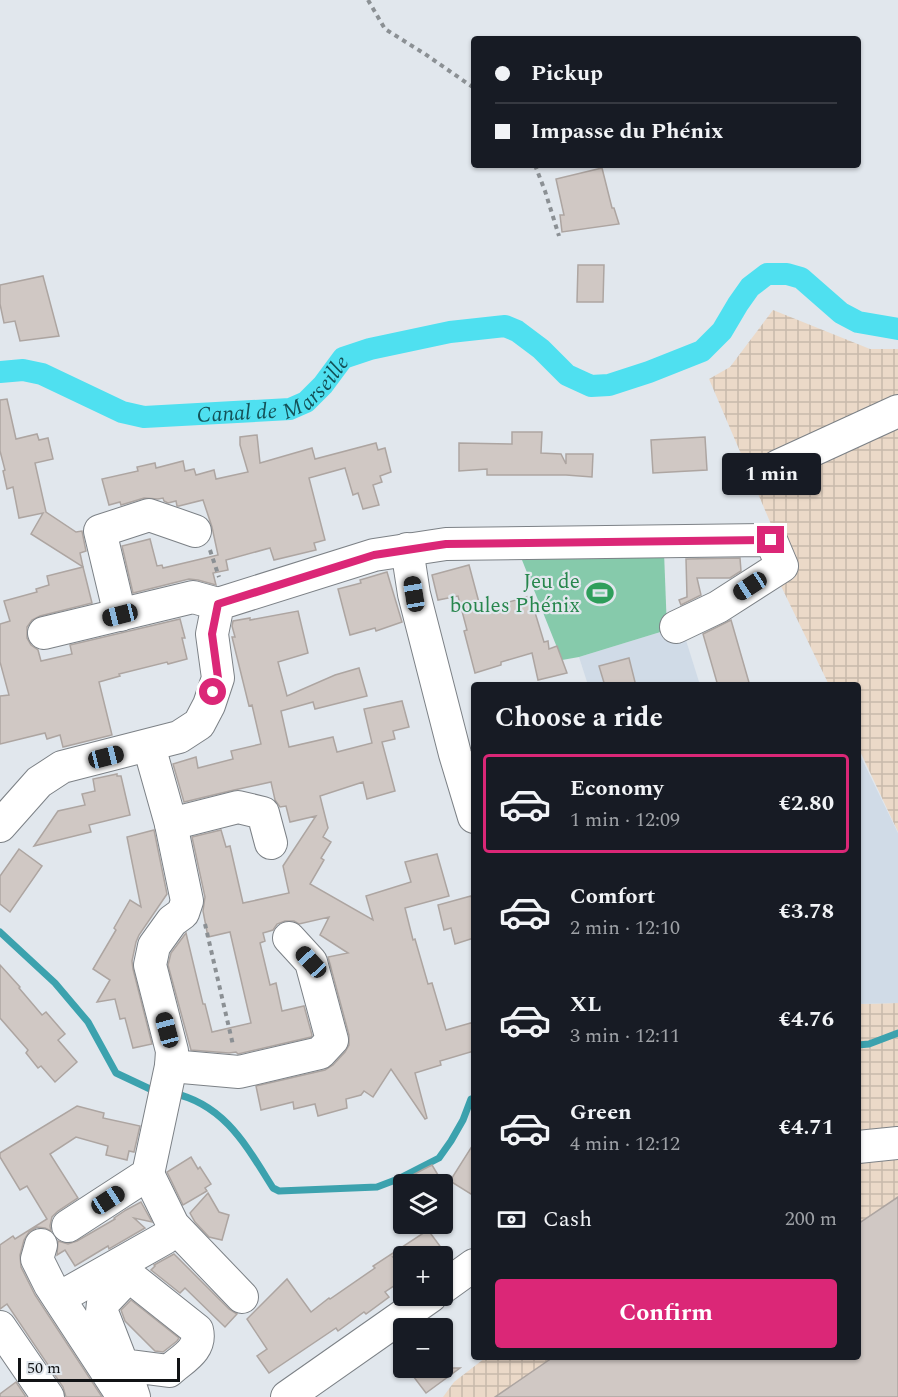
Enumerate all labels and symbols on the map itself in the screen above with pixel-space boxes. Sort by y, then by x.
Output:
water label: Canal de Marseille [196,348,358,432]
callout: 1 min [722,453,820,495]
route end [757,526,784,553]
place label: Jeu de boules Phénix [449,566,580,622]
car [730,569,770,603]
car [402,575,426,613]
sports icon: Jeu de boules Phénix [585,578,615,608]
car [100,602,140,628]
route start [199,678,226,705]
car [86,744,126,770]
car [292,943,330,981]
car [154,1010,180,1050]
car [88,1183,128,1217]
scale bar [18,1355,180,1382]

